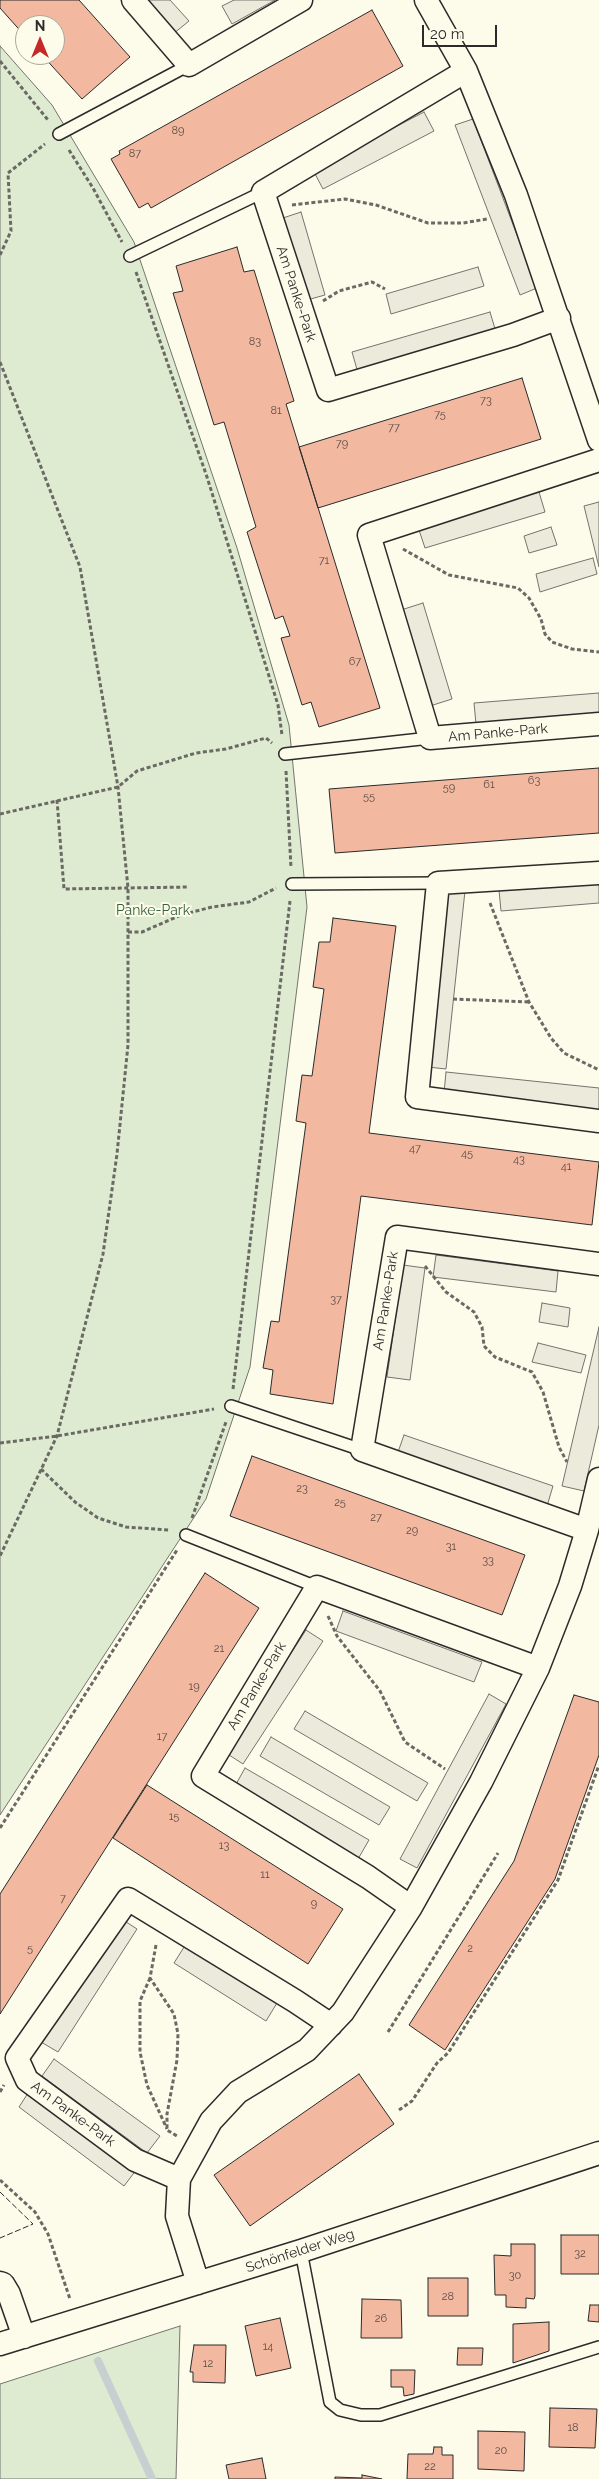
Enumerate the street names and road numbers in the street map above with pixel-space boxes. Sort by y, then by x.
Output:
street label: Am Panke-Park [273,244,319,344]
street label: Am Panke-Park [447,720,549,746]
street label: Am Panke-Park [370,1250,402,1352]
street label: Am Panke-Park [224,1639,290,1733]
street label: Am Panke-Park [28,2078,118,2150]
street label: Schönfelder Weg [244,2226,356,2276]

